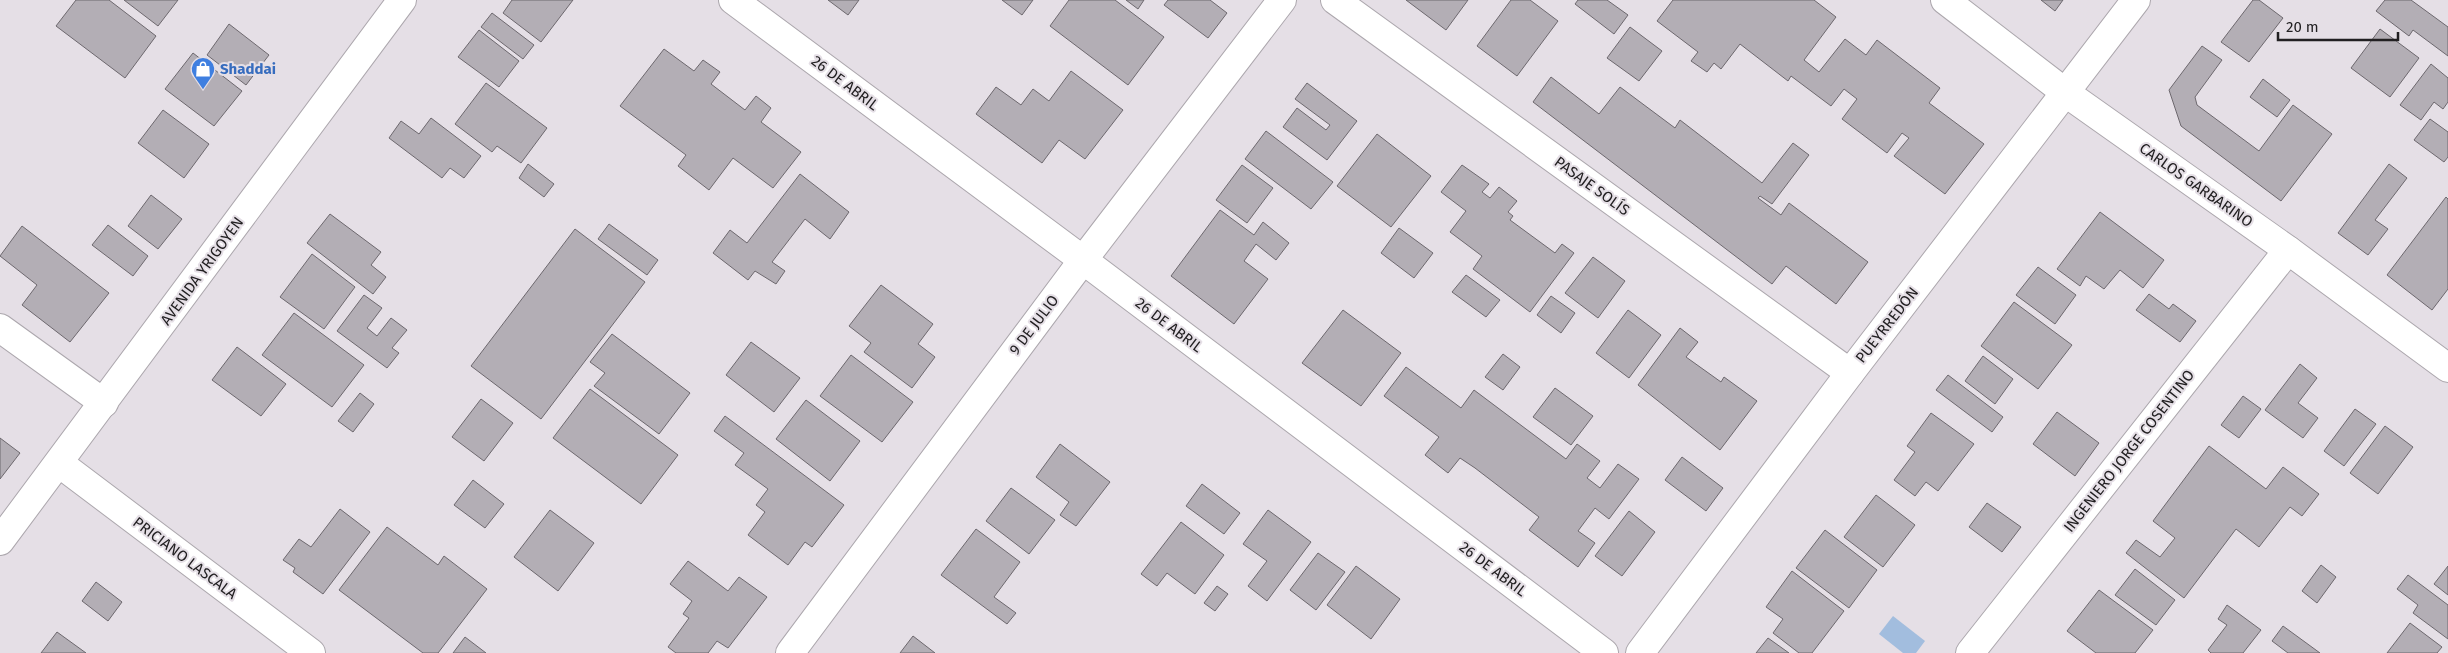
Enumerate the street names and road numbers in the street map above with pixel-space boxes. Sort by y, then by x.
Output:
street label: 26 DE ABRIL [808,52,883,114]
street label: CARLOS GARBARINO [2136,139,2256,231]
street label: PASAJE SOLÍS [1551,153,1633,219]
street label: AVENIDA YRIGOYEN [157,213,247,329]
street label: PUEYRREDÓN [1852,283,1922,367]
street label: 9 DE JULIO [1006,292,1062,358]
street label: 26 DE ABRIL [1132,294,1207,356]
street label: INGENIERO JORGE COSENTINO [2060,366,2198,536]
street label: PRICIANO LASCALA [129,513,241,603]
street label: 26 DE ABRIL [1456,538,1531,600]

